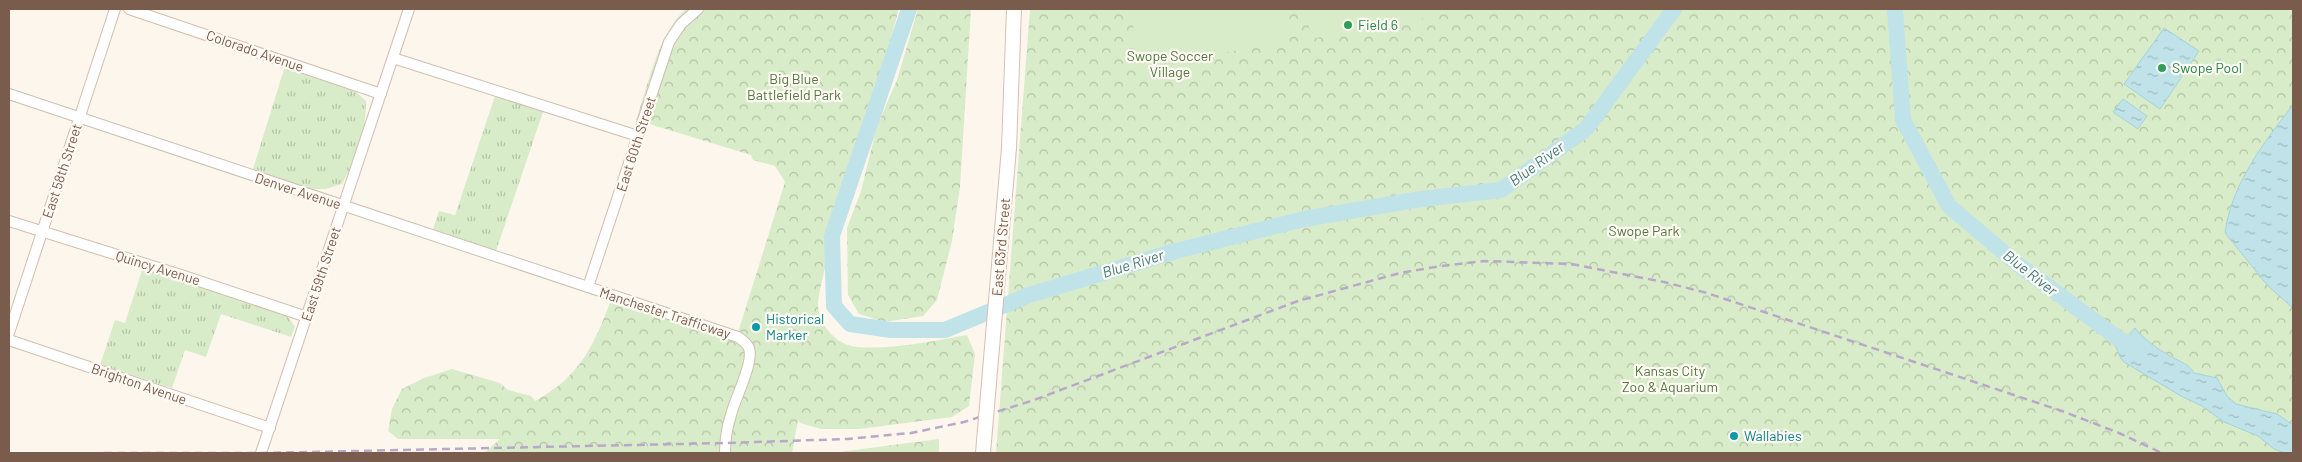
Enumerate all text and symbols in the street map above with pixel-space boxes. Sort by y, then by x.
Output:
place label: Field 6 [1358,16,1398,33]
marker: Field 6 [1342,19,1354,31]
street label: Colorado Avenue [204,26,306,75]
park label: Swope Soccer Village [1127,47,1213,80]
place label: Swope Pool [2172,59,2242,76]
marker: Swope Pool [2156,62,2168,74]
park label: Big Blue Battlefield Park [747,70,841,103]
street label: East 60th Street [612,94,659,194]
street label: East 58th Street [38,121,85,220]
water label: Blue River [1506,137,1568,189]
street label: Denver Avenue [253,169,343,212]
street label: East 63rd Street [988,197,1013,297]
park label: Swope Park [1608,222,1680,239]
street label: East 59th Street [297,224,344,323]
water label: Blue River [1100,245,1166,281]
water label: Blue River [2000,246,2062,299]
street label: Quincy Avenue [114,247,202,288]
street label: Manchester Trafficway [597,283,733,342]
place label: Historical Marker [766,310,824,343]
marker: Historical Marker [750,321,762,333]
street label: Brighton Avenue [89,359,189,408]
park label: Kansas City Zoo & Aquarium [1622,362,1718,395]
place label: Wallabies [1744,427,1802,444]
marker: Wallabies [1728,430,1740,442]

